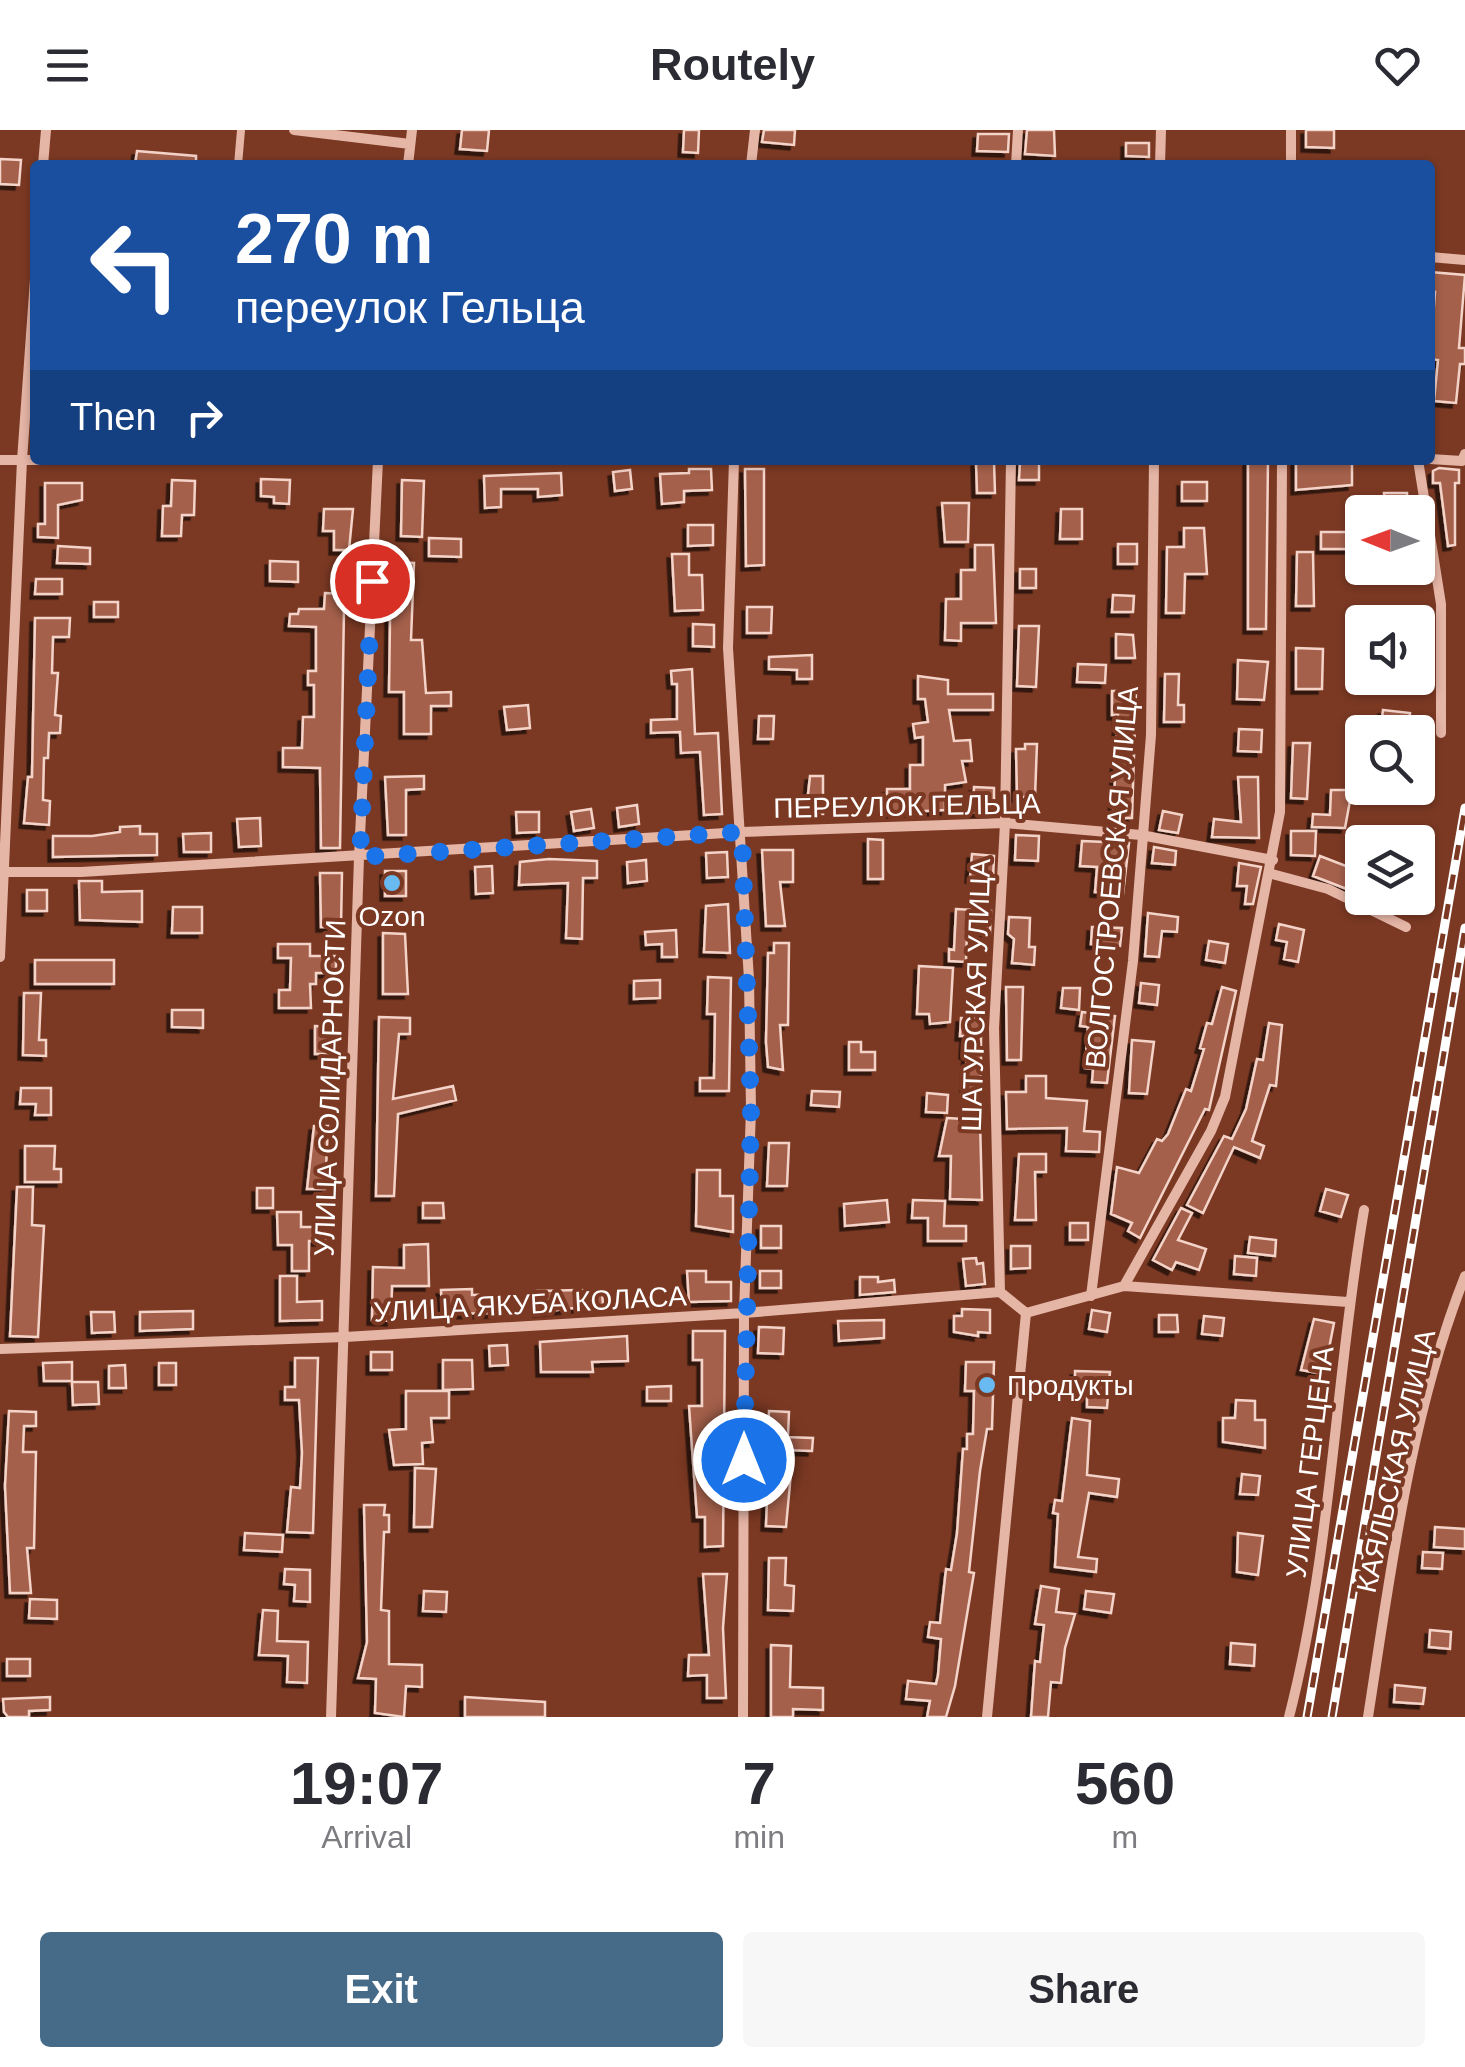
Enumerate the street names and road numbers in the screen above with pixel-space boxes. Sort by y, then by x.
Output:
street label: ВОЛГОСТРОЕВСКАЯ УЛИЦА [1080,684,1144,1069]
street label: ПЕРЕУЛОК ГЕЛЬЦА [773,788,1041,824]
street label: ШАТУРСКАЯ УЛИЦА [956,858,996,1132]
street label: УЛИЦА СОЛИДАРНОСТИ [309,919,351,1257]
street label: УЛИЦА ЯКУБА КОЛАСА [373,1280,688,1328]
street label: КАЯЛЬСКАЯ УЛИЦА [1351,1326,1441,1596]
street label: УЛИЦА ГЕРЦЕНА [1280,1344,1340,1580]

